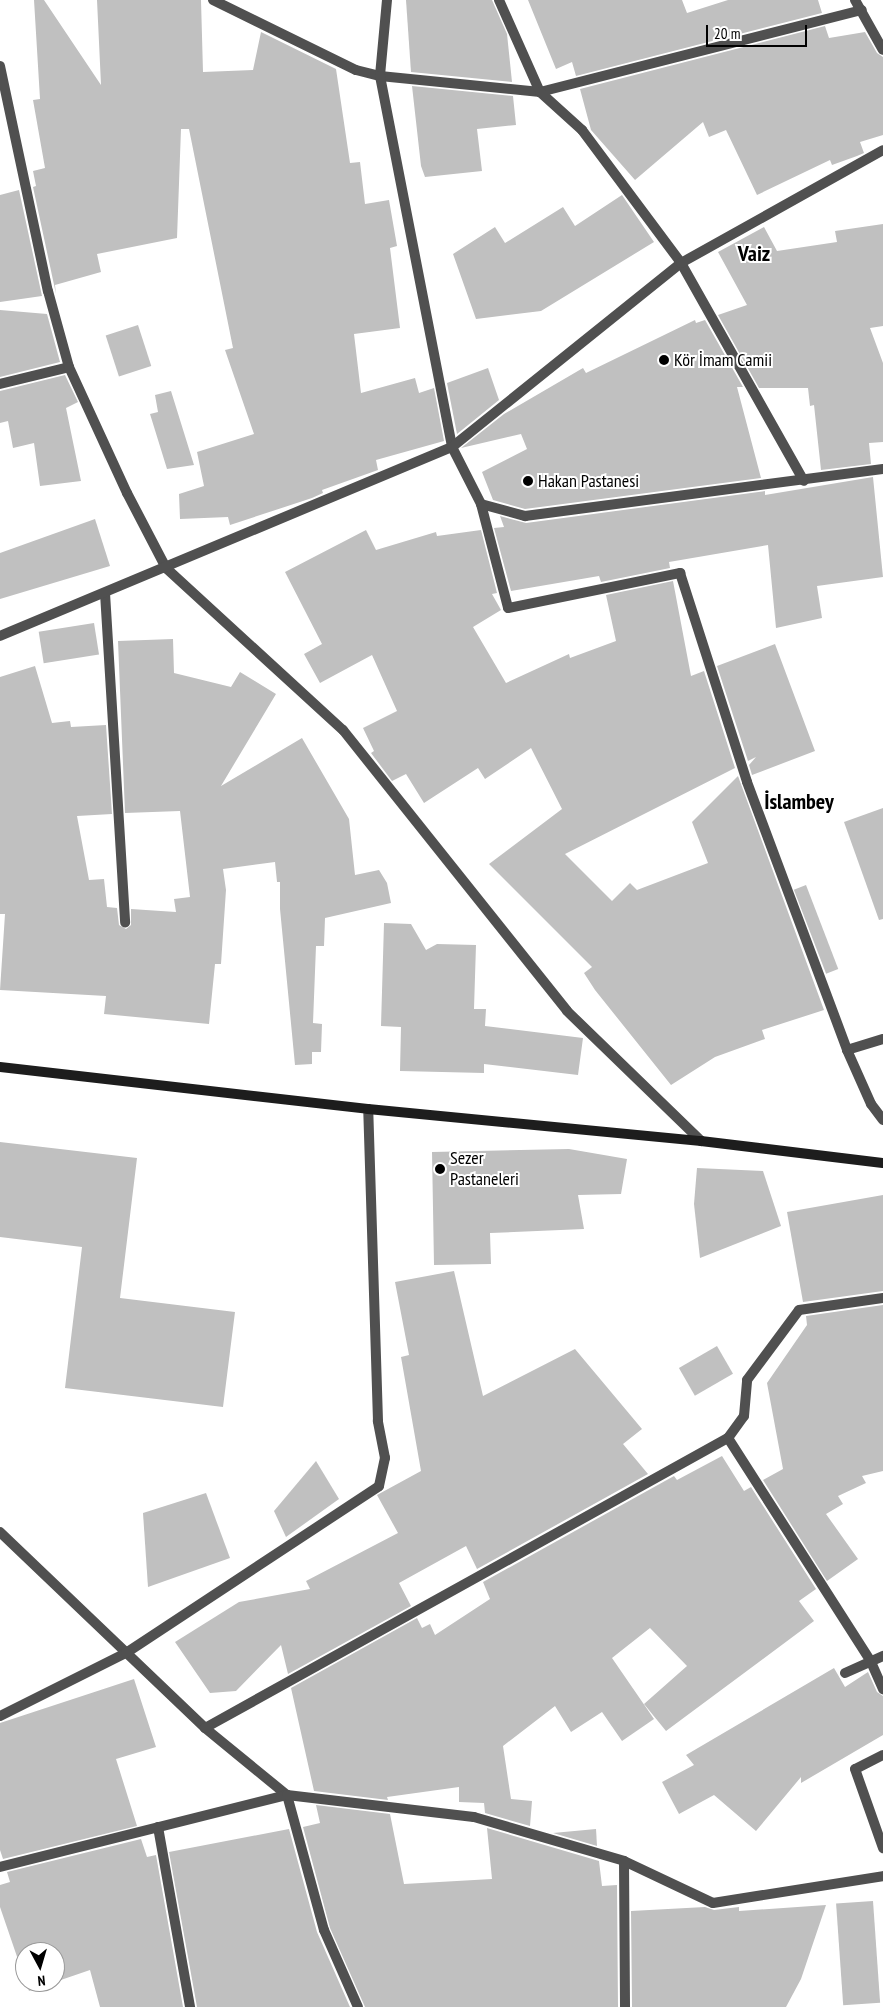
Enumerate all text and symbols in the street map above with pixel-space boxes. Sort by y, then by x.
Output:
scale bar [708,15,809,47]
text: 20 m [714,24,740,43]
district label: Vaiz [738,241,770,267]
place label: Kör İmam Camii [674,349,772,371]
marker: Kör İmam Camii [658,354,670,366]
place label: Hakan Pastanesi [538,470,639,492]
marker: Hakan Pastanesi [522,475,534,487]
district label: İslambey [764,789,834,815]
place label: Sezer Pastaneleri [450,1148,519,1190]
marker: Sezer Pastaneleri [434,1163,446,1175]
north arrow [15,1942,65,1992]
text: N [37,1972,46,1990]

